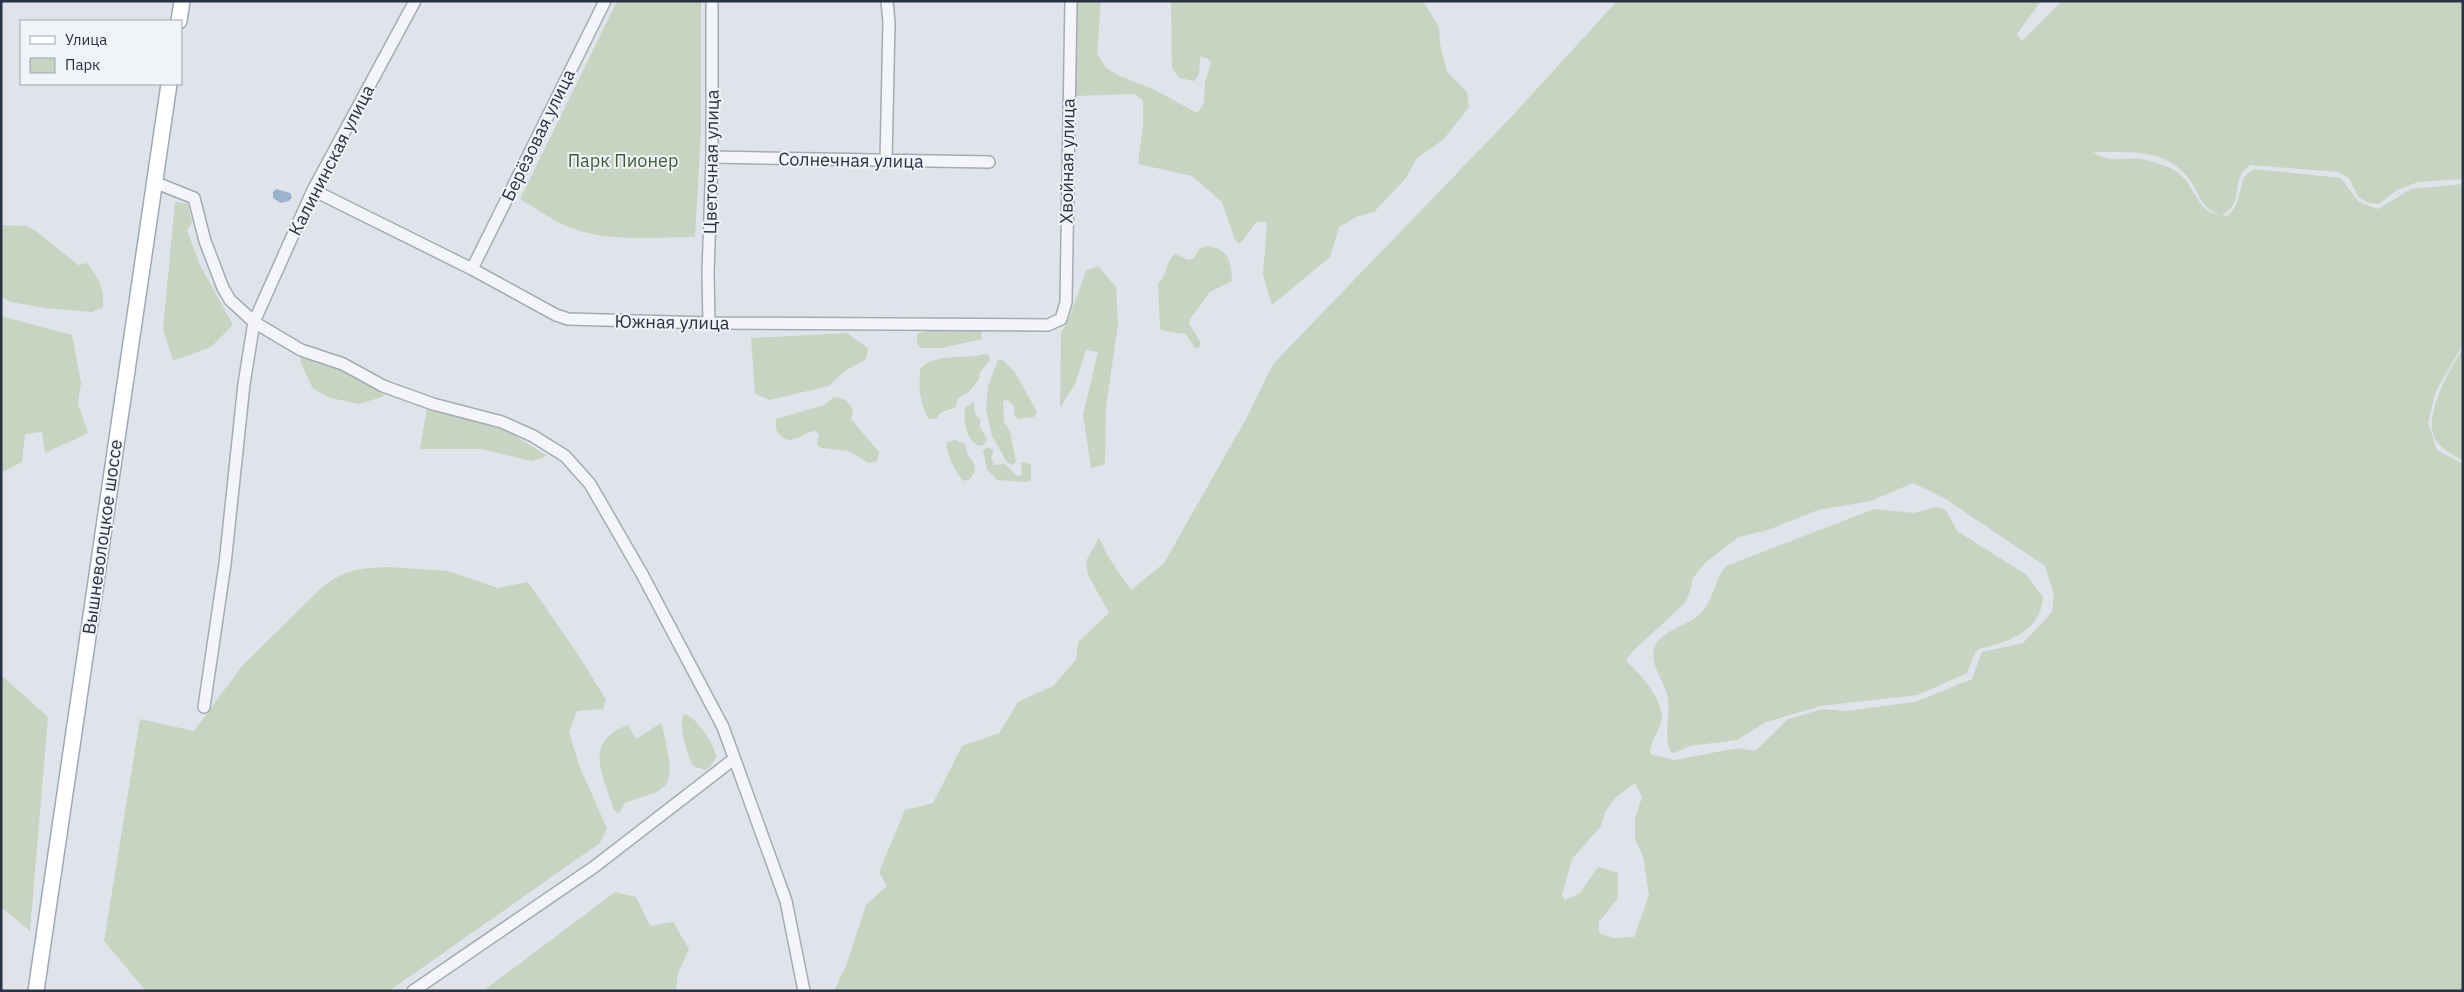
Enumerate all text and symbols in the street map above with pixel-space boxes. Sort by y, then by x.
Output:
legend [20,20,182,85]
text: Улица [65,30,107,49]
text: Парк [65,55,100,74]
street label: Берёзовая улица [496,65,580,205]
street label: Калининская улица [283,80,379,239]
street label: Цветочная улица [698,89,724,235]
street label: Хвойная улица [1054,98,1080,224]
street label: Солнечная улица [778,147,924,173]
park label: Парк Пионер [568,149,678,172]
street label: Южная улица [614,309,730,335]
street label: Вышневолоцкое шоссе [77,438,127,636]

